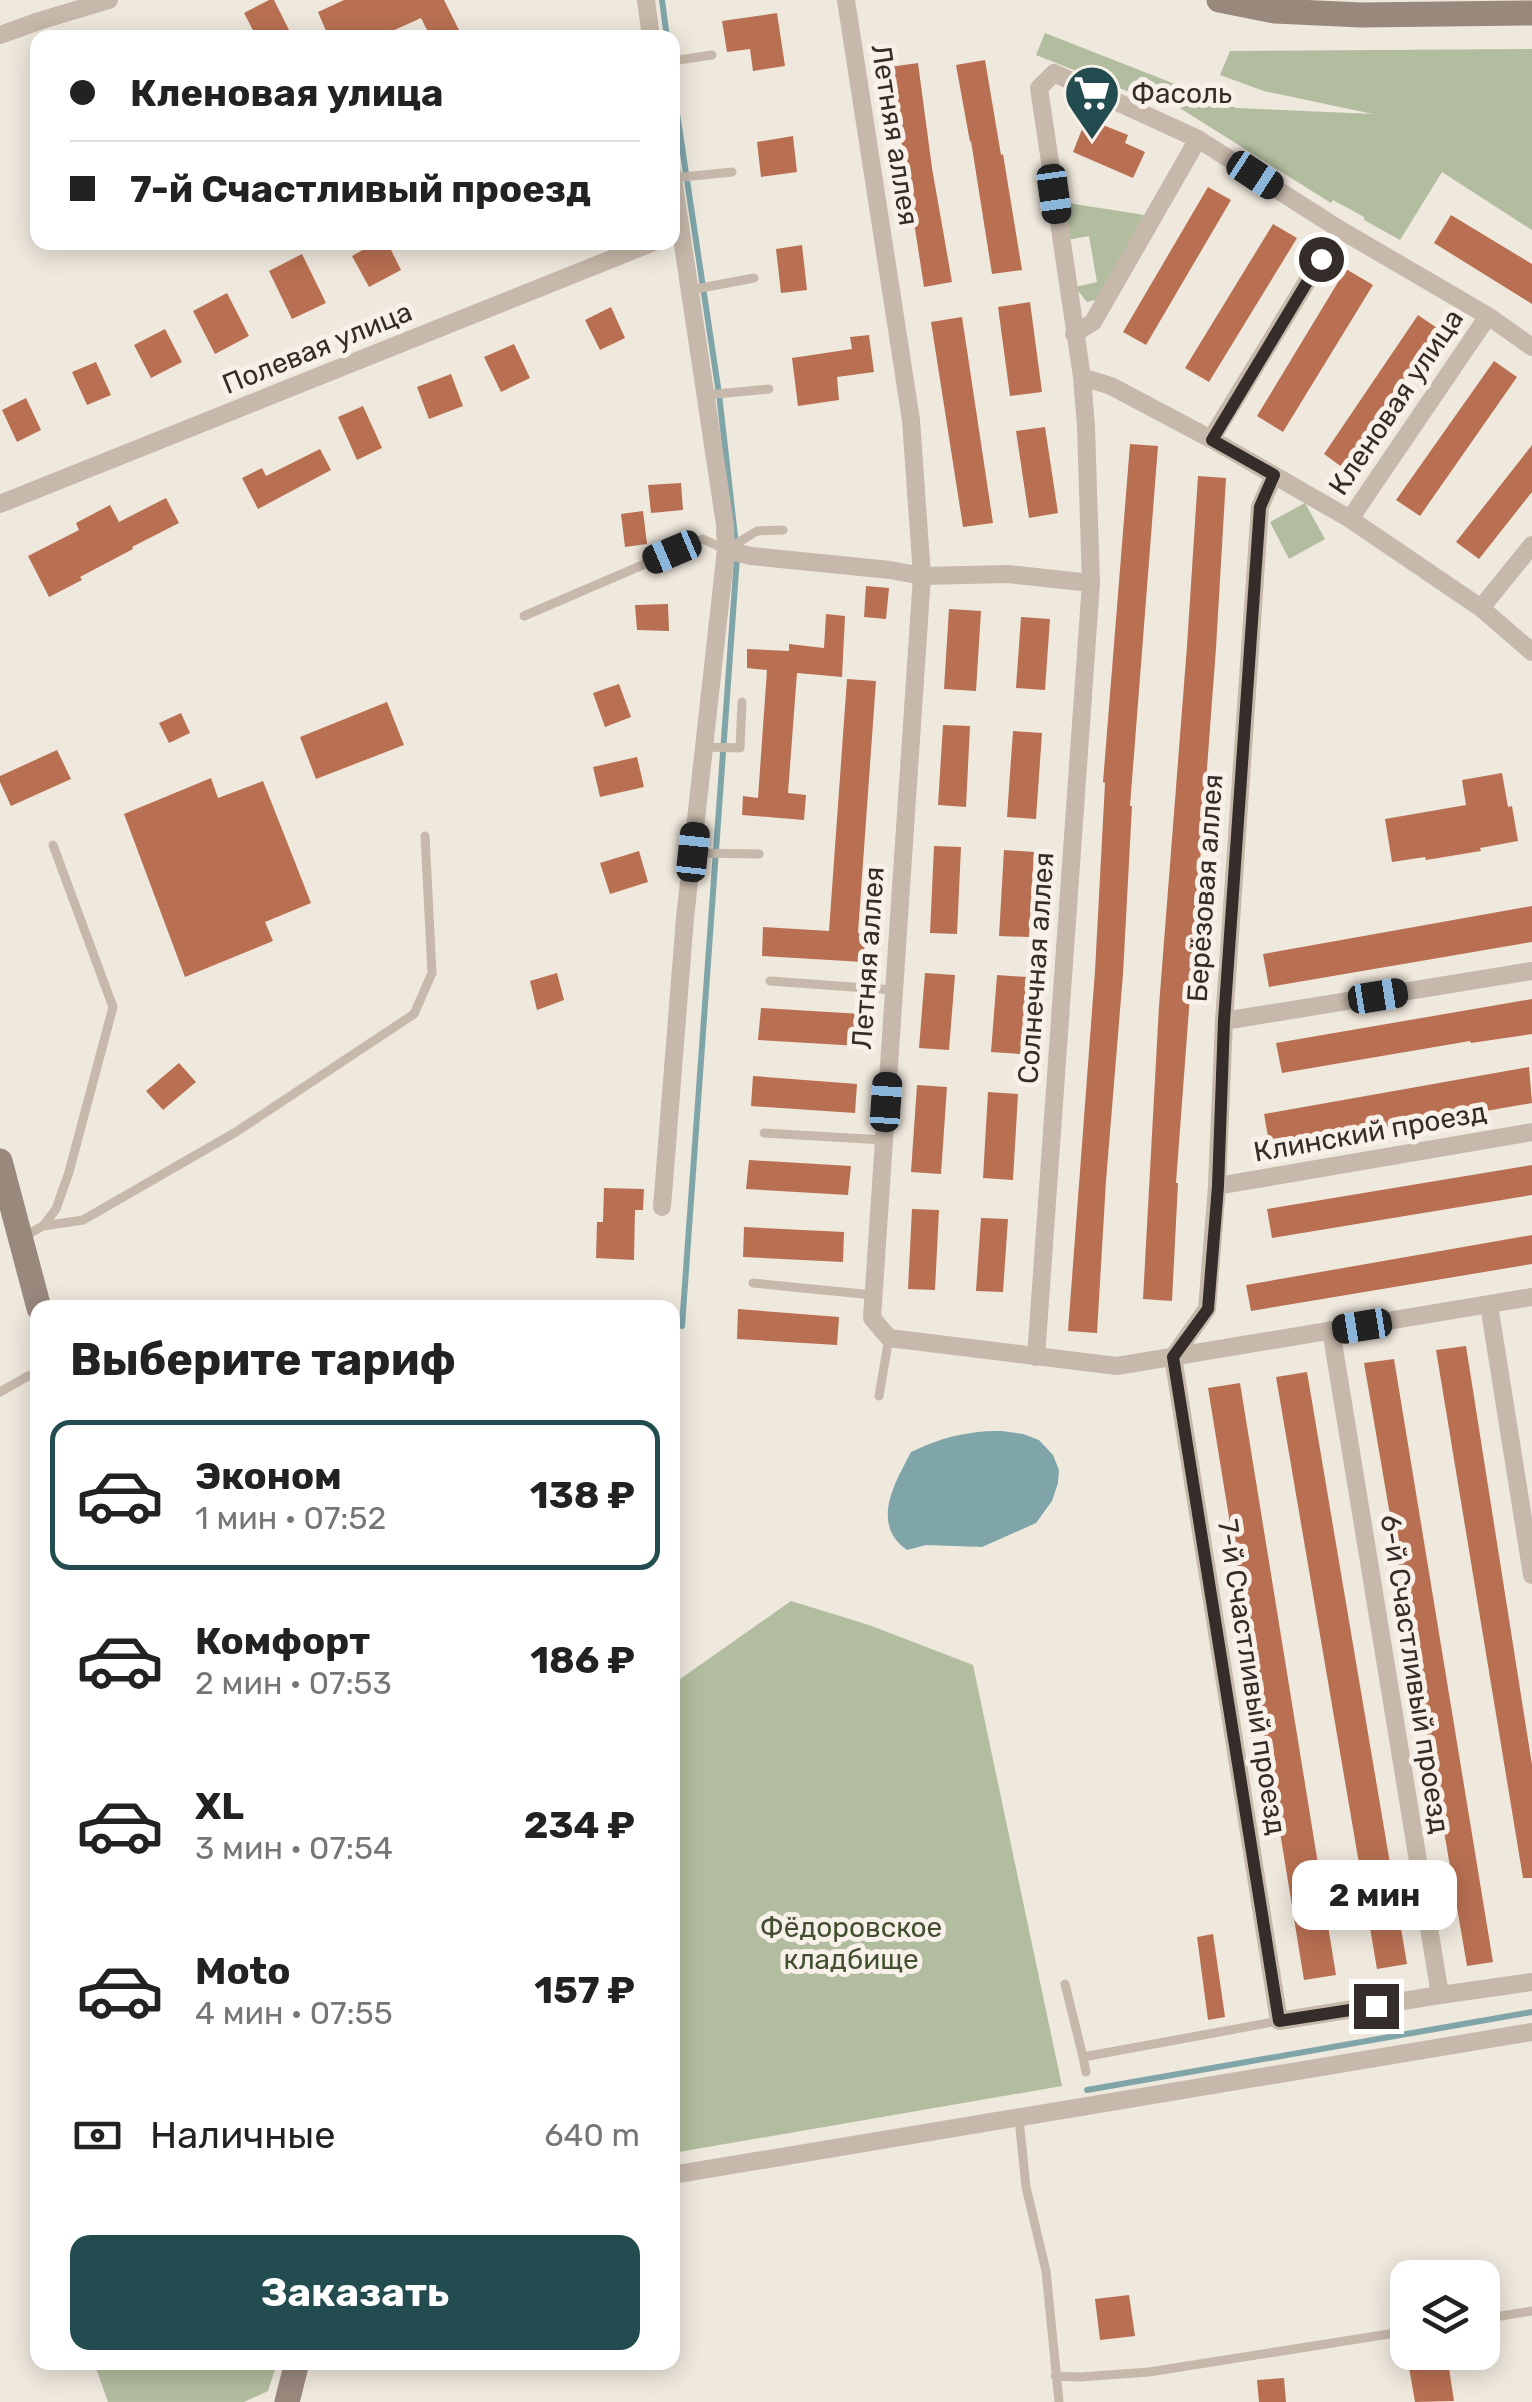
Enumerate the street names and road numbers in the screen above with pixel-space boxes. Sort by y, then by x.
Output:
street label: Летняя аллея [864,42,926,228]
street label: Полевая улица [217,295,417,401]
street label: Кленовая улица [1322,303,1470,501]
street label: Берёзовая аллея [1181,773,1229,1003]
street label: Солнечная аллея [1011,851,1061,1085]
street label: Летняя аллея [845,866,891,1050]
street label: Клинский проезд [1251,1095,1489,1169]
street label: 6-й Счастливый проезд [1373,1512,1457,1836]
street label: 7-й Счастливый проезд [1211,1517,1293,1837]

